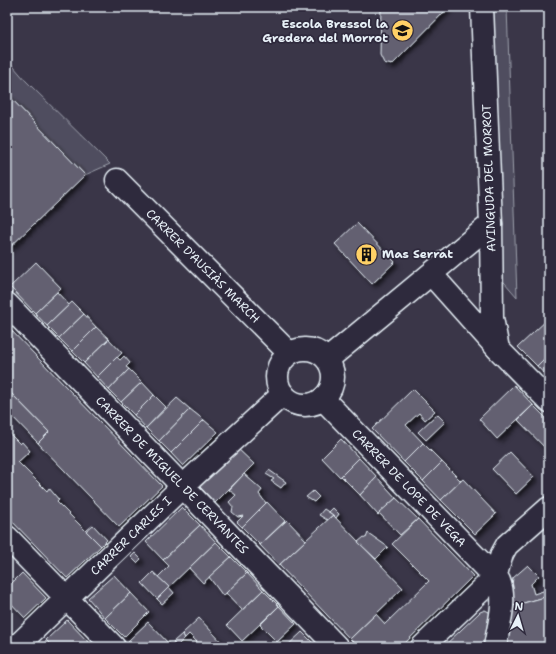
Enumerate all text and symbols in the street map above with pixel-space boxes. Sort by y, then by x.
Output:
place label: Escola Bressol la Gredera del Morrot [262,16,389,46]
school or university icon: Escola Bressol la Gredera del Morrot [390,18,416,44]
street label: AVINGUDA DEL MORROT [478,103,500,252]
street label: CARRER D'AUSIÀS MARCH [142,205,264,327]
building icon: Mas Serrat [353,241,379,267]
place label: Mas Serrat [382,246,453,262]
street label: CARRER DE MIGUEL DE CERVANTES [92,393,252,557]
street label: CARRER DE LOPE DE VEGA [348,426,470,550]
street label: CARRER CARLES I [87,493,175,579]
north arrow [498,596,538,636]
text: N [514,599,524,614]

